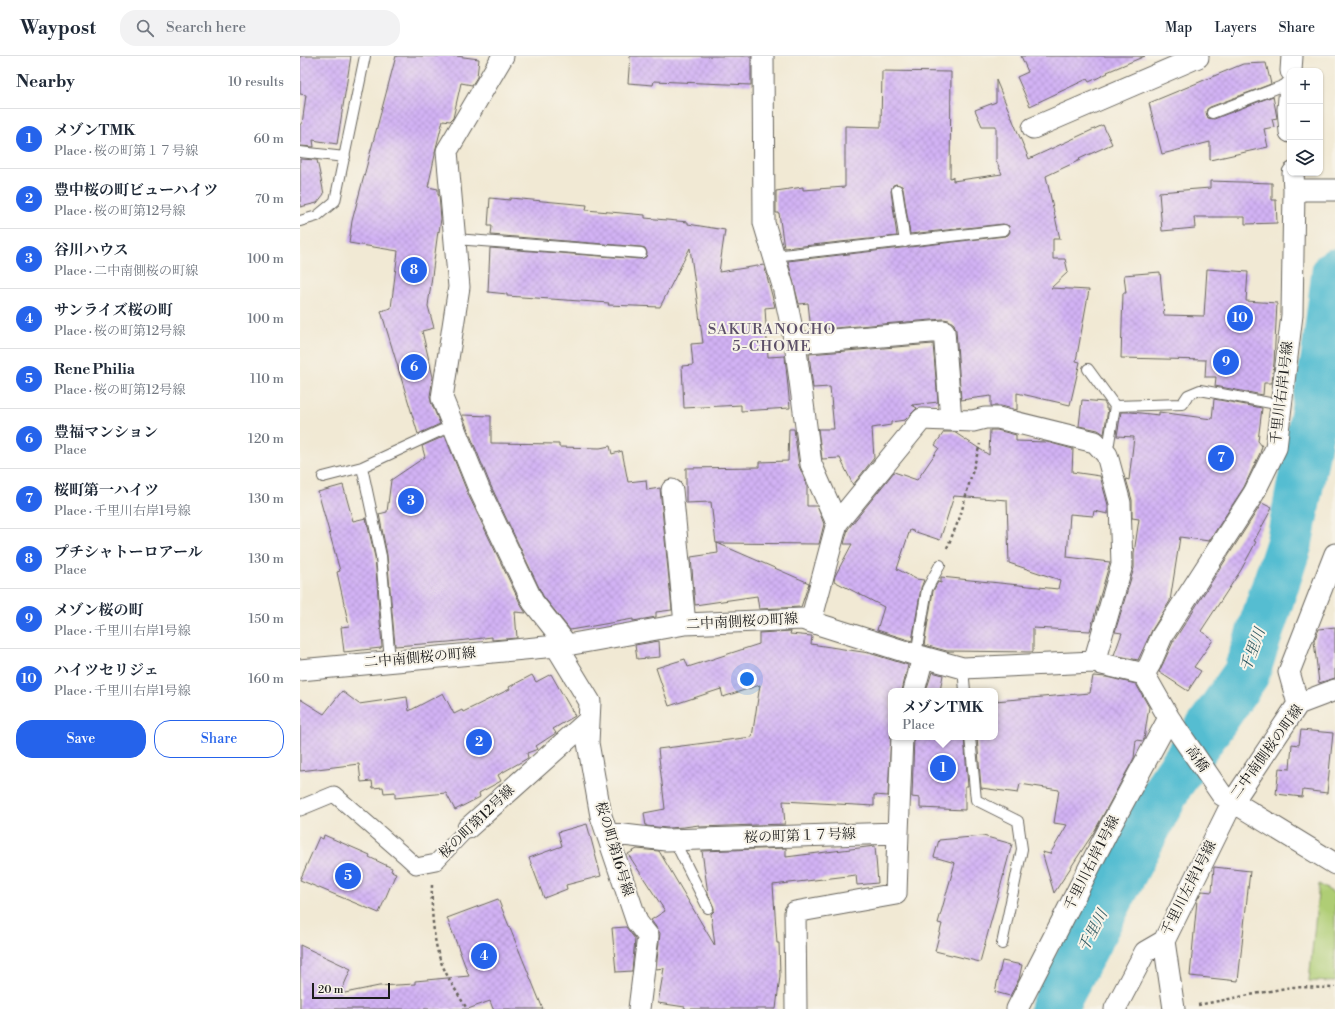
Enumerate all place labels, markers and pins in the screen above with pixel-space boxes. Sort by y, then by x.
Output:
pin: 8 [401,255,427,285]
pin: 10 [1227,303,1253,333]
pin: 9 [1213,347,1239,377]
pin: 6 [401,352,427,382]
pin: 7 [1208,443,1234,473]
pin: 3 [398,486,424,516]
pin: 2 [466,727,492,757]
pin: 1 [930,753,956,783]
pin: 5 [335,861,361,891]
pin: 4 [471,941,497,971]

